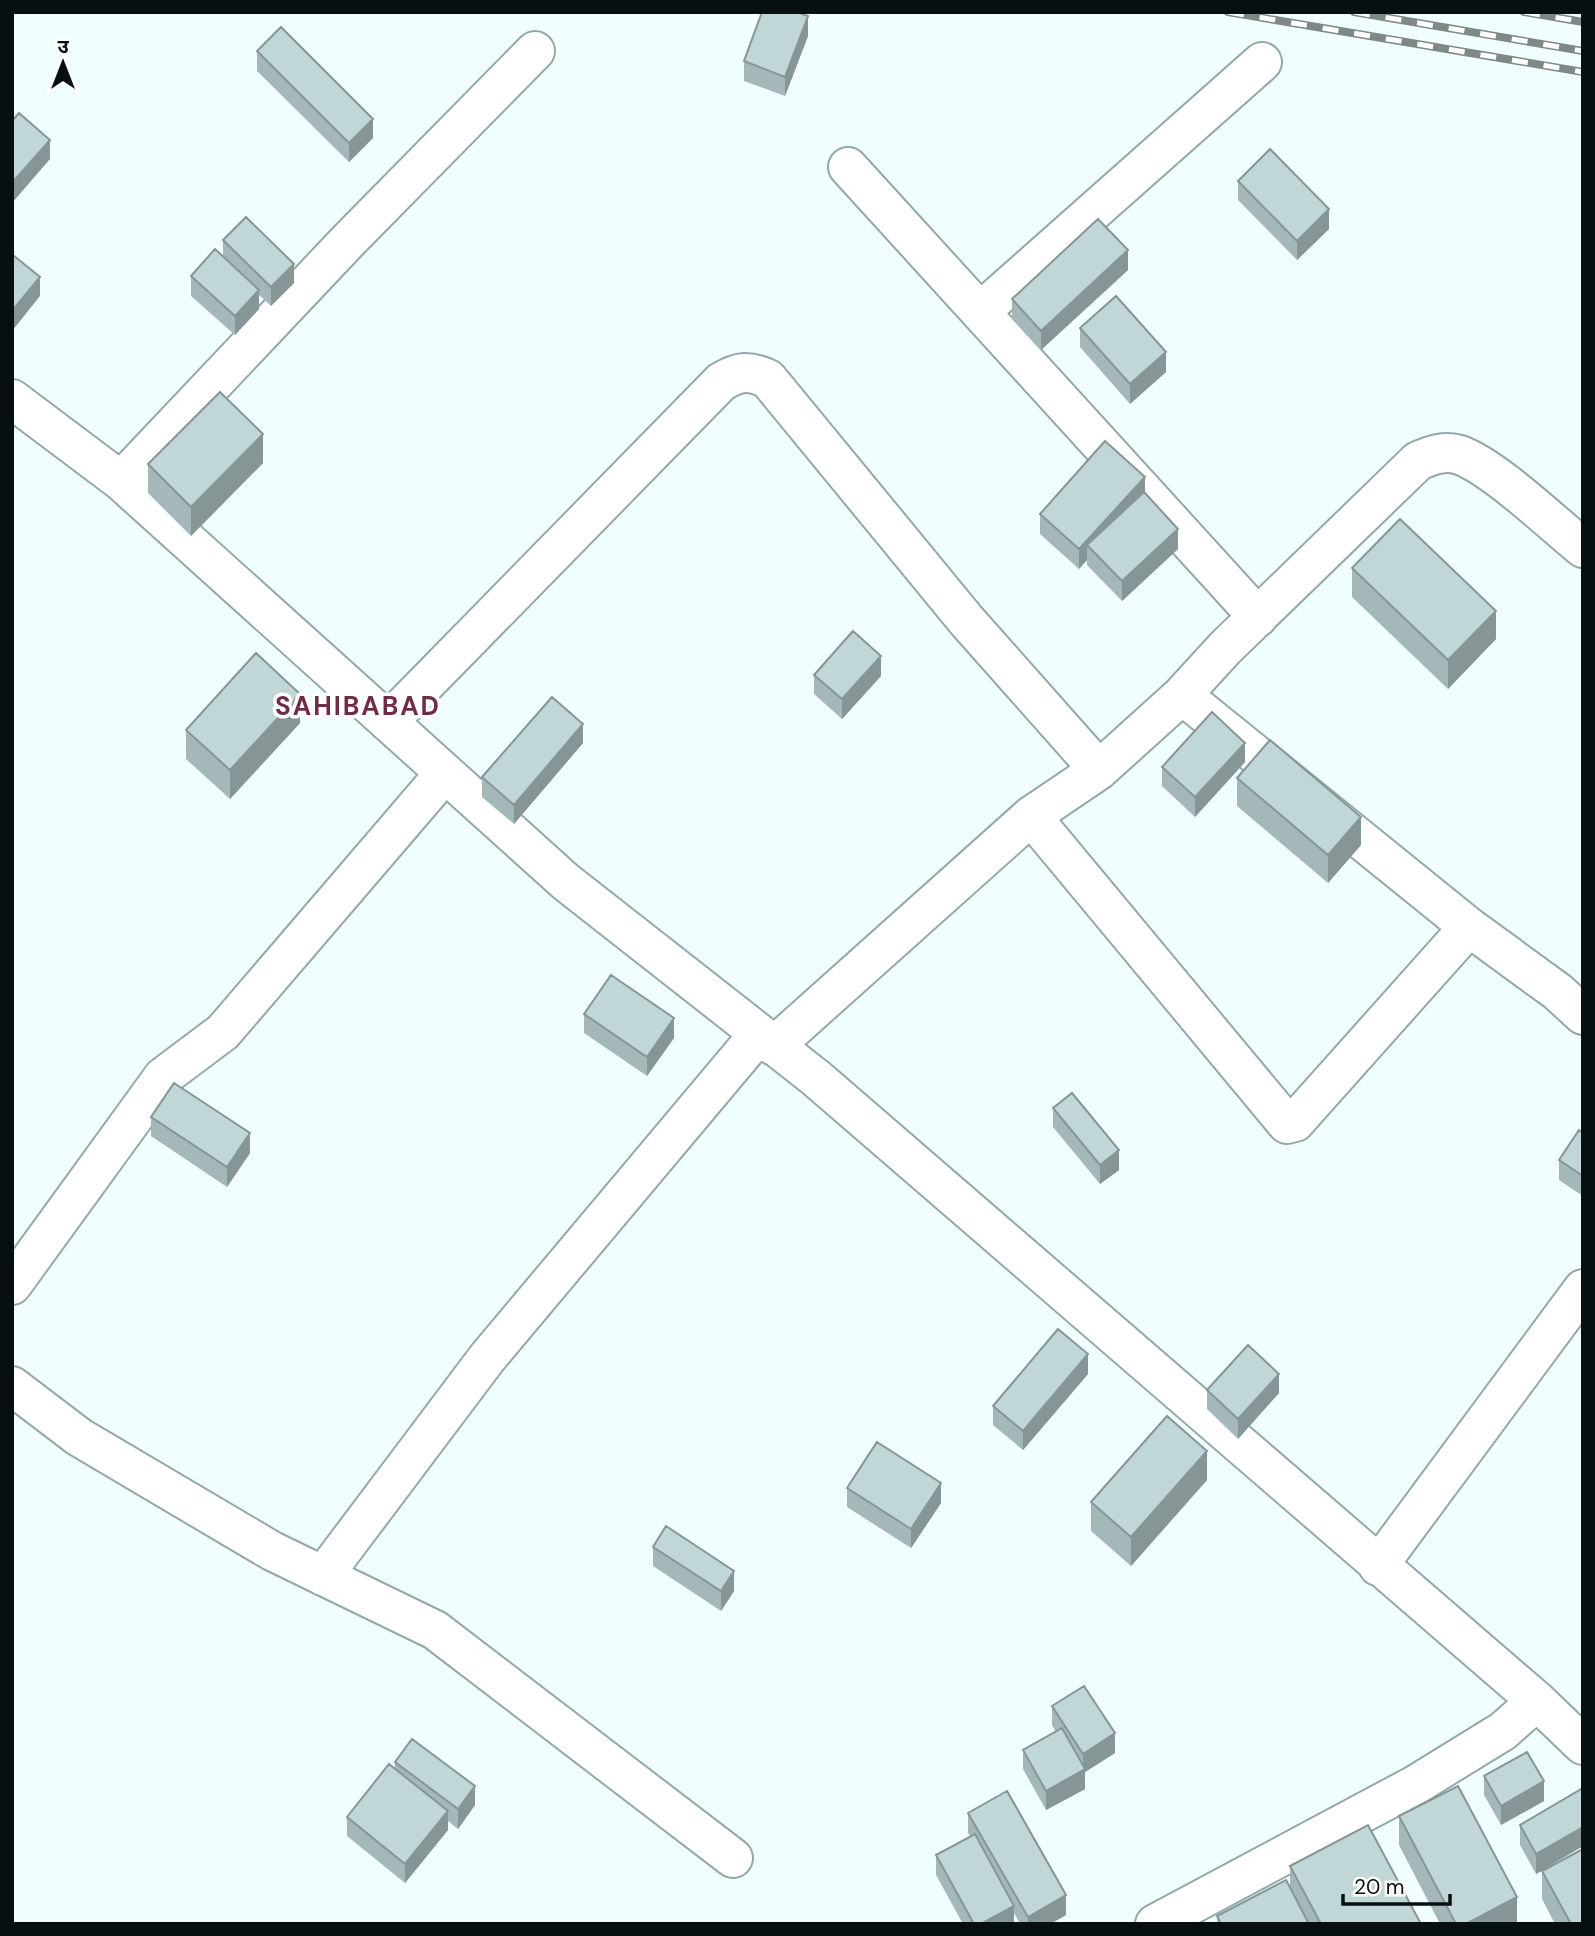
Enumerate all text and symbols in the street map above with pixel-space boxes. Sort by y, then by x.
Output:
north arrow [28,28,98,98]
text: उ [57,34,69,59]
district label: SAHIBABAD [275,689,441,723]
scale bar [1343,1862,1450,1906]
text: 20 m [1354,1873,1405,1901]

